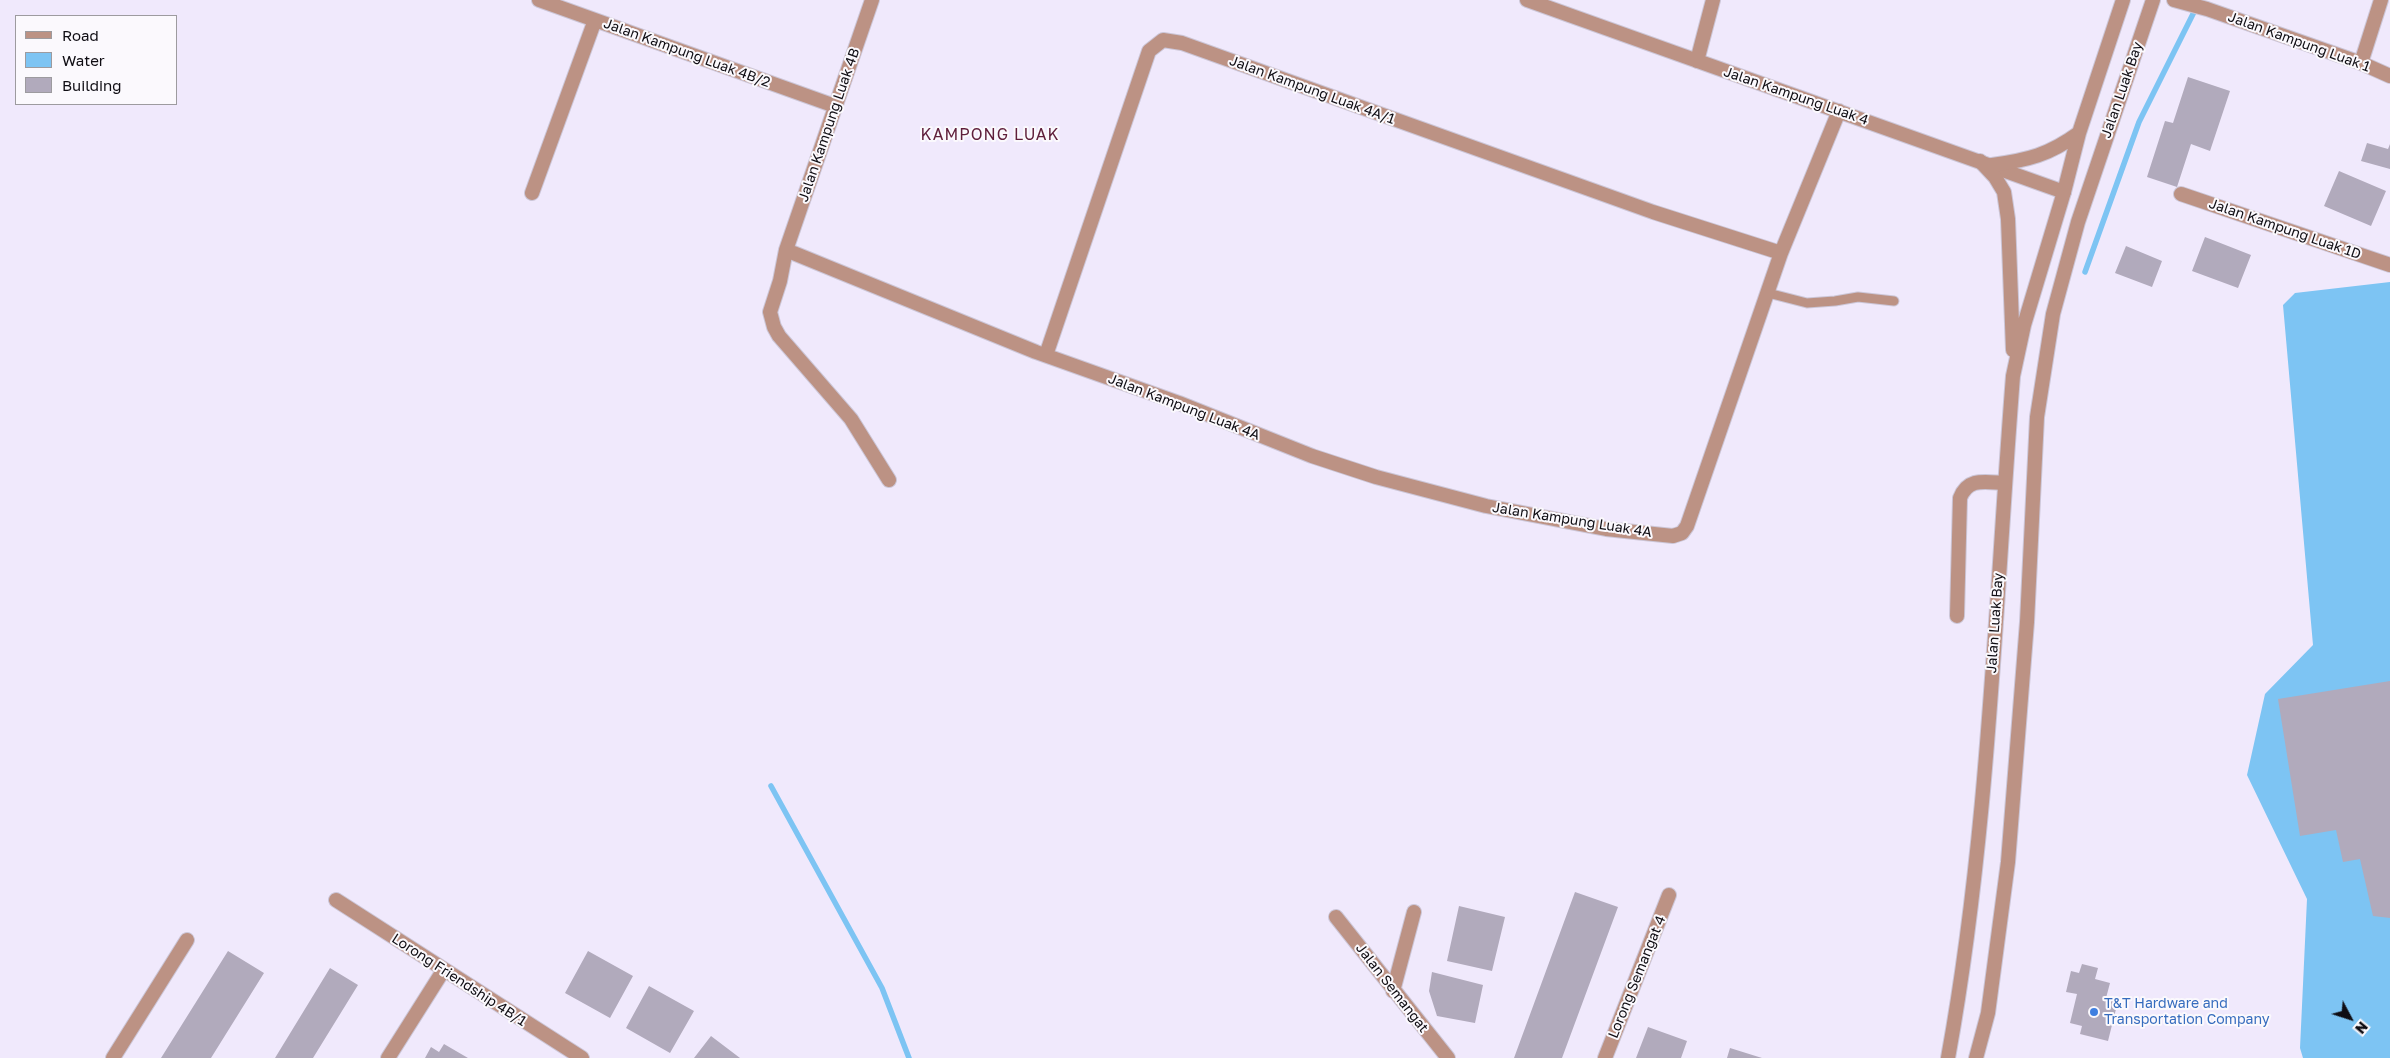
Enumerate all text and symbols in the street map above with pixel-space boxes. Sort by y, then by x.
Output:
street label: Jalan Kampung Luak 1 [2226,8,2372,76]
legend [15,15,178,105]
street label: Jalan Kampung Luak 4B/2 [601,15,773,91]
text: Road [62,26,99,44]
street label: Jalan Luak Bay [2098,40,2146,140]
street label: Jalan Kampung Luak 4B [795,46,863,204]
text: Water [62,51,105,69]
street label: Jalan Kampung Luak 4A/1 [1227,52,1397,128]
street label: Jalan Kampung Luak 4 [1721,63,1871,129]
text: Building [62,76,122,94]
district label: KAMPONG LUAK [919,125,1061,145]
street label: Jalan Kampung Luak 1D [2207,195,2363,263]
street label: Jalan Kampung Luak 4A [1106,370,1262,444]
street label: Jalan Kampung Luak 4A [1491,499,1653,541]
street label: Jalan Luak Bay [1983,572,2007,674]
street label: Lorong Semangat 4 [1605,913,1669,1041]
street label: Lorong Friendship 4B/1 [389,930,529,1030]
street label: Jalan Semangat [1352,940,1432,1036]
north arrow [2325,993,2375,1043]
place label: T&T Hardware and Transportation Company [2104,996,2270,1028]
marker: T&T Hardware and Transportation Company [2088,1006,2100,1018]
text: N [2352,1018,2372,1037]

